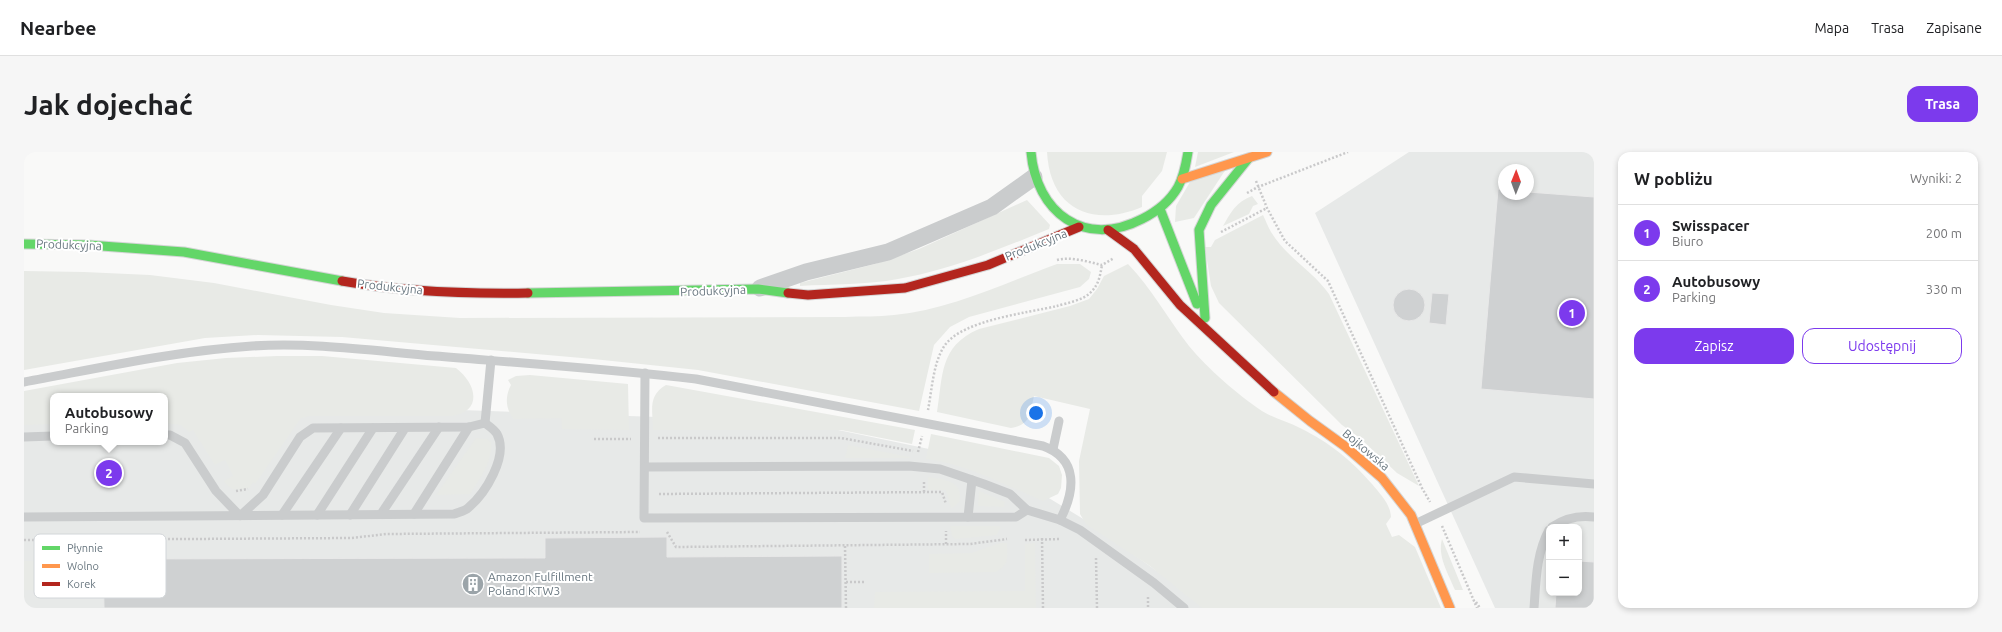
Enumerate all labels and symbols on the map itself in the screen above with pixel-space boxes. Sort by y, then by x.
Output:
north arrow [1498,164,1534,200]
street label: Produkcyjna [1003,226,1069,263]
street label: Produkcyjna [36,237,102,252]
street label: Produkcyjna [357,277,424,296]
street label: Produkcyjna [680,283,746,298]
pin: 1 [1559,298,1585,328]
your location [1026,403,1046,423]
street label: Bojkowska [1340,426,1392,473]
pin: 2 [96,458,122,488]
legend [34,534,166,598]
text: Płynnie [67,542,103,554]
text: Wolno [67,560,99,572]
place label: Amazon Fulfillment Poland KTW3 [488,570,593,597]
building icon: Amazon Fulfillment Poland KTW3 [460,571,486,597]
text: Korek [67,578,96,590]

